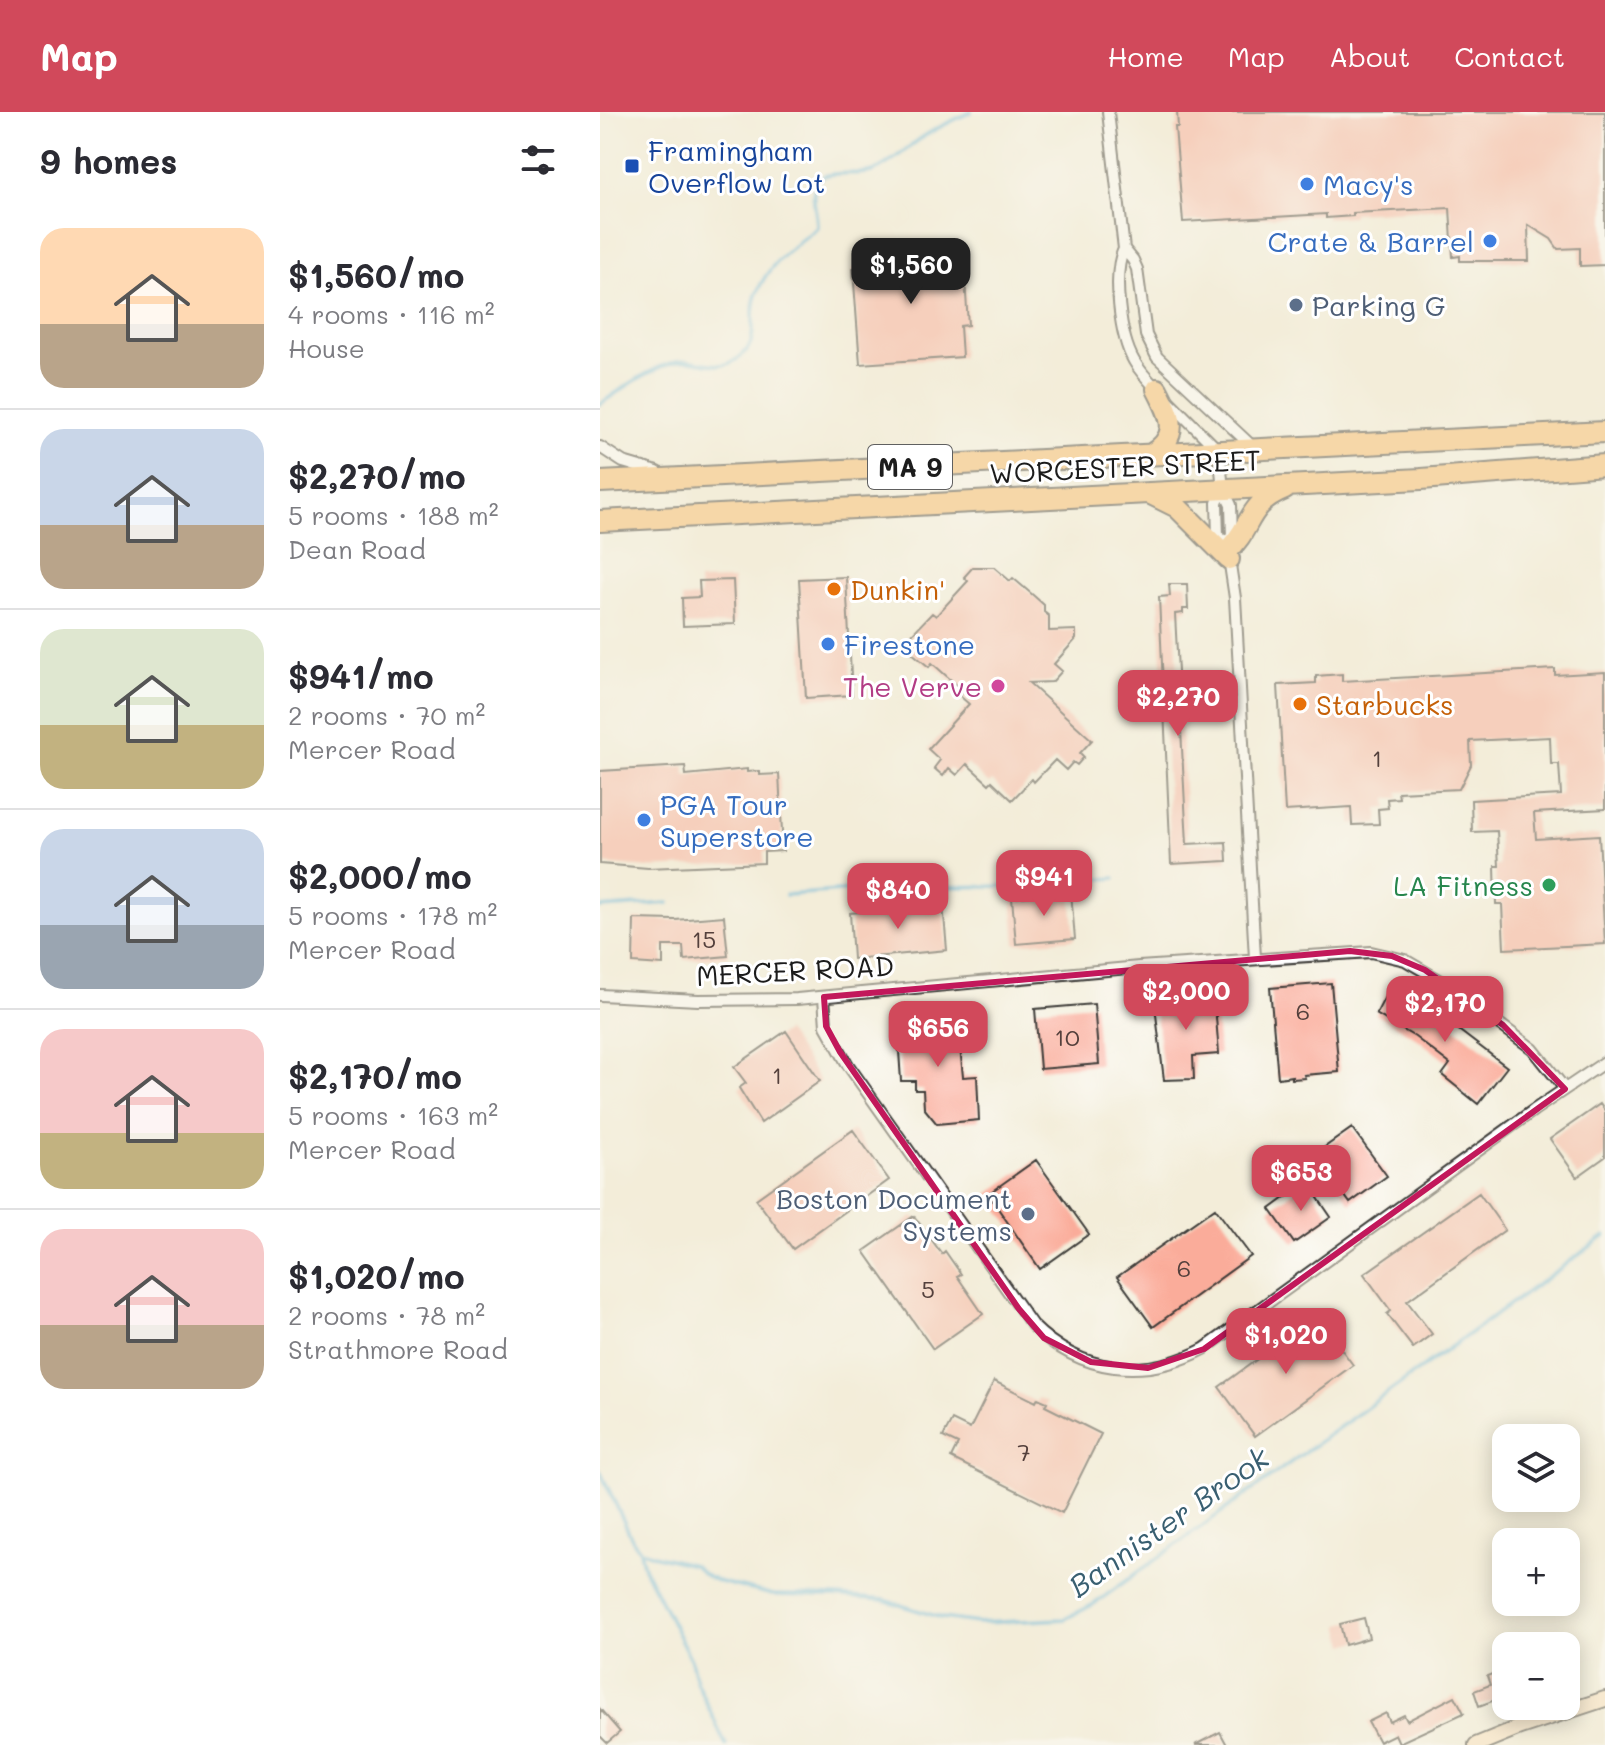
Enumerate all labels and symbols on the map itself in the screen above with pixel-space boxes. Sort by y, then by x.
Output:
place label: Framingham Overflow Lot [648,132,825,200]
marker: Framingham Overflow Lot [623,157,641,175]
place label: Macy's [1323,166,1414,202]
marker: Macy's [1298,175,1316,193]
place label: Crate & Barrel [1267,223,1474,259]
marker: Crate & Barrel [1481,232,1499,250]
pin: $1,560 [846,238,976,306]
place label: Parking G [1312,287,1446,323]
marker: Parking G [1287,296,1305,314]
street label: WORCESTER STREET [988,441,1262,491]
road number: MA 9 [868,445,952,489]
place label: Dunkin' [850,571,945,607]
marker: Dunkin' [825,580,843,598]
place label: Firestone [844,626,975,662]
marker: Firestone [819,635,837,653]
place label: The Verve [843,668,982,704]
pin: $2,270 [1113,670,1243,738]
marker: The Verve [989,677,1007,695]
place label: Starbucks [1316,686,1454,722]
marker: Starbucks [1291,695,1309,713]
house number: 1 [1372,742,1382,773]
place label: PGA Tour Superstore [660,786,814,854]
marker: PGA Tour Superstore [635,811,653,829]
pin: $941 [997,850,1091,918]
pin: $840 [851,863,945,931]
place label: LA Fitness [1393,867,1533,903]
marker: LA Fitness [1540,876,1558,894]
house number: 15 [692,923,716,954]
street label: MERCER ROAD [695,947,895,993]
pin: $2,000 [1121,964,1251,1032]
pin: $2,170 [1380,976,1510,1044]
house number: 6 [1296,995,1310,1026]
pin: $656 [891,1001,985,1069]
house number: 10 [1054,1021,1080,1052]
house number: 1 [772,1059,782,1090]
pin: $653 [1254,1145,1348,1213]
place label: Boston Document Systems [776,1180,1012,1248]
marker: Boston Document Systems [1019,1205,1037,1223]
house number: 6 [1177,1252,1191,1283]
house number: 5 [921,1273,935,1304]
pin: $1,020 [1221,1308,1351,1376]
house number: 7 [1017,1436,1031,1467]
water label: Bannister Brook [1060,1436,1277,1605]

